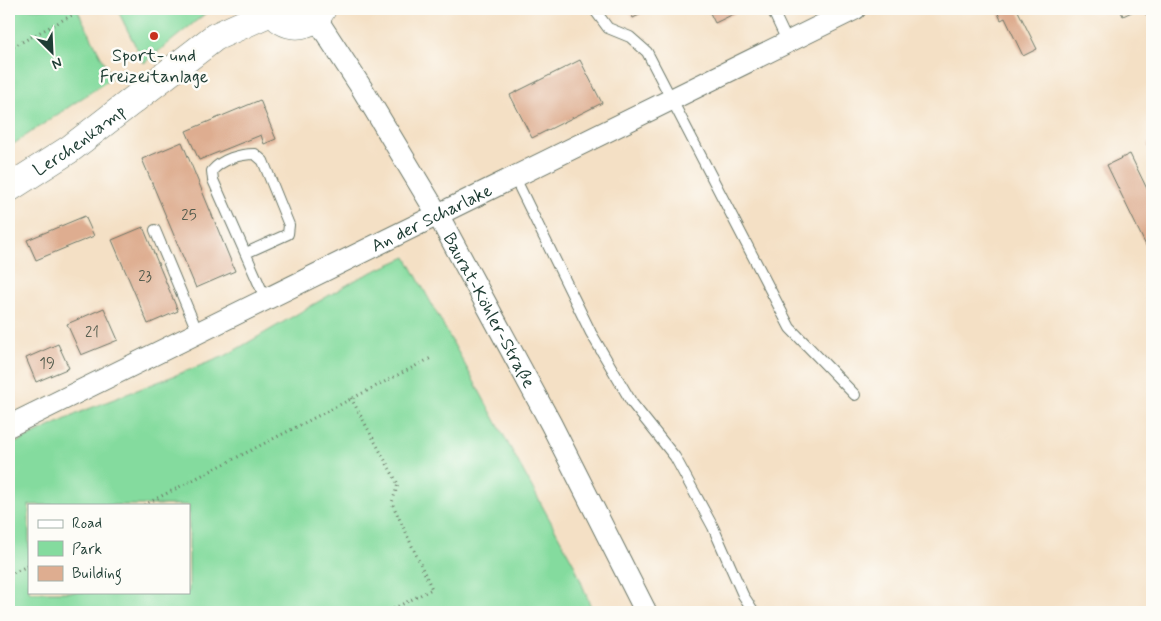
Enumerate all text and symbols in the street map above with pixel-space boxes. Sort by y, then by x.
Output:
north arrow [28,28,78,78]
marker: Sport- und Freizeitanlage [148,30,160,42]
place label: Sport- und Freizeitanlage [100,44,208,89]
text: N [49,53,65,73]
street label: Lerchenkamp [29,99,131,182]
street label: An der Scharlake [367,179,496,259]
house number: 25 [181,206,197,226]
street label: Baurat-Köhler-Straße [437,229,540,393]
house number: 23 [138,267,152,287]
house number: 21 [85,323,99,343]
house number: 19 [39,354,55,374]
legend [28,504,190,594]
text: Road [72,514,102,534]
text: Park [72,540,102,560]
text: Building [72,564,122,585]

